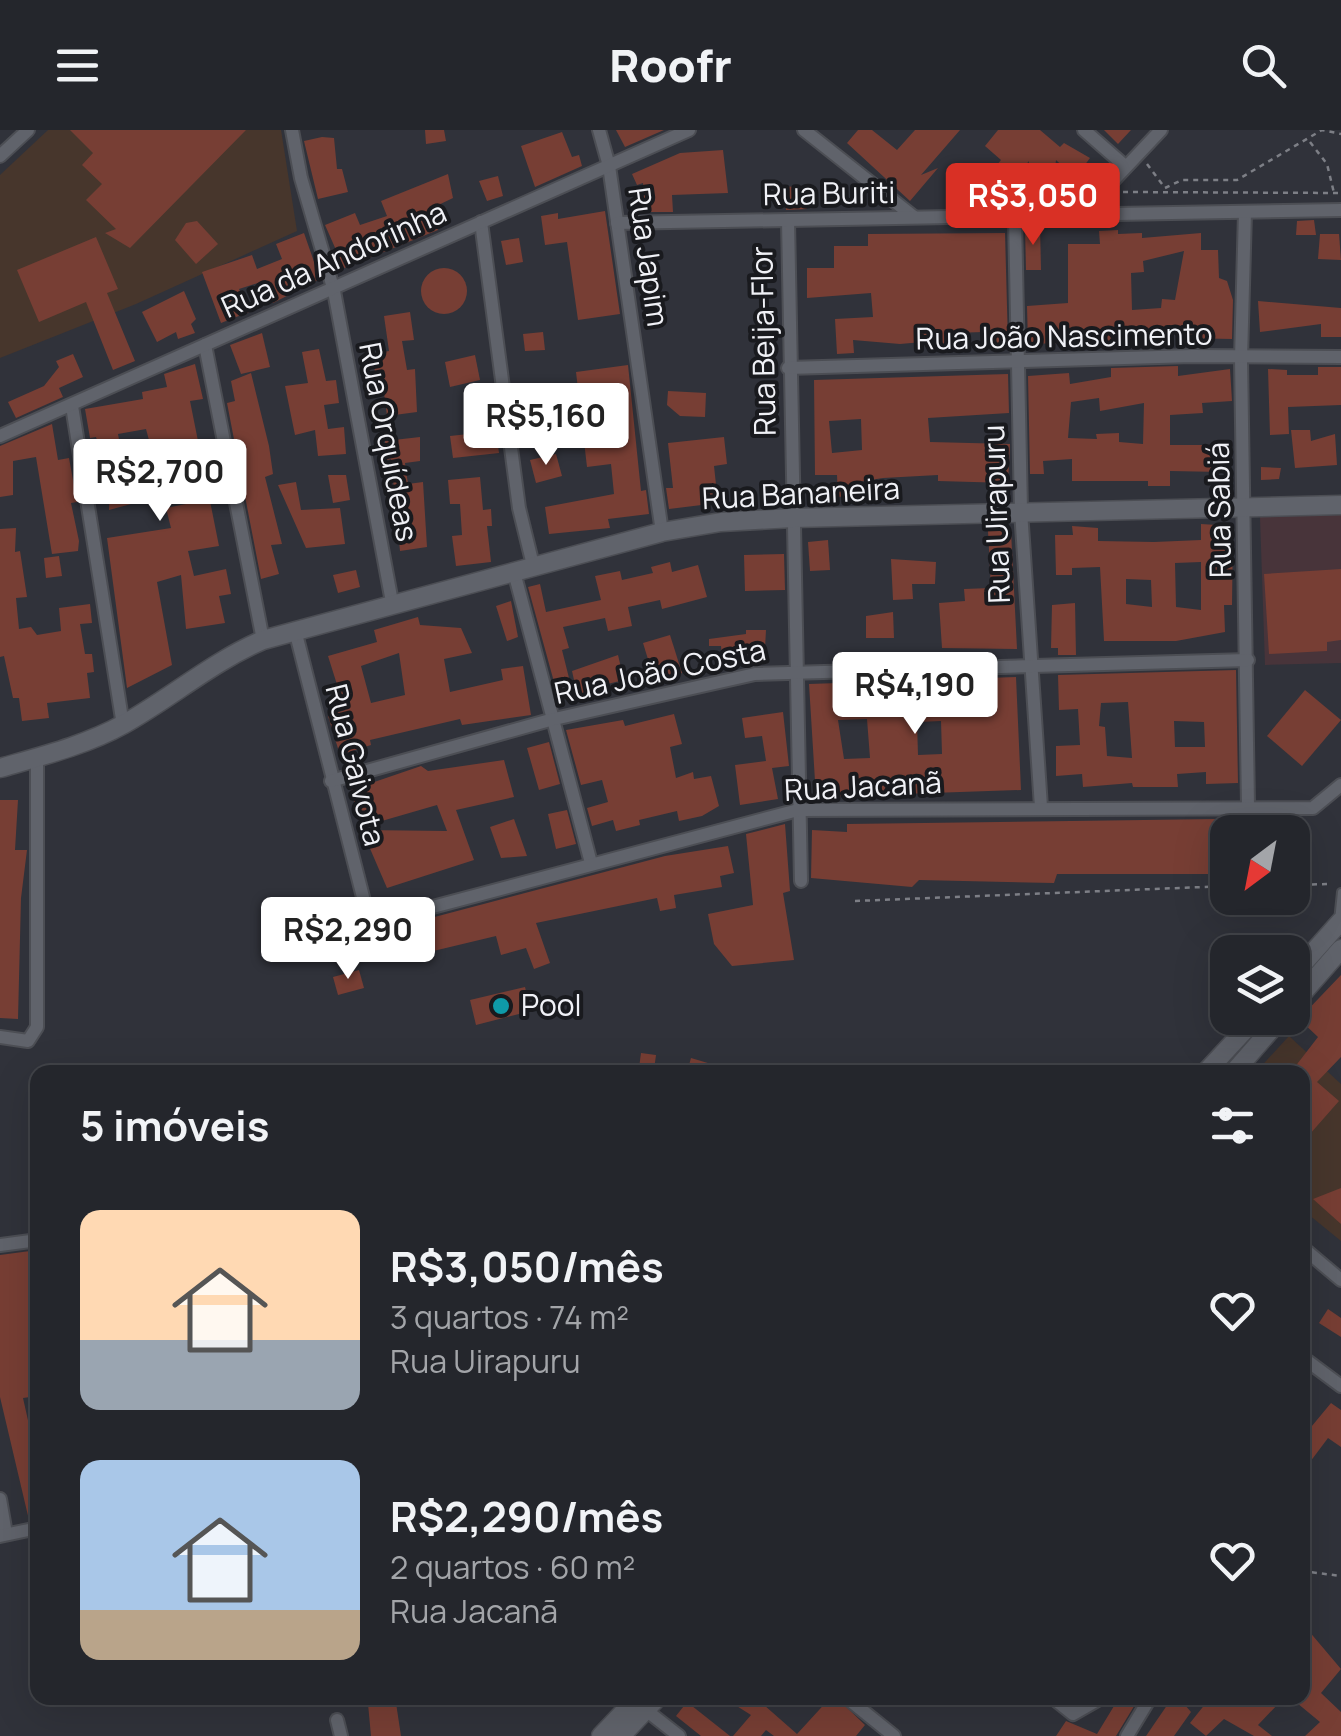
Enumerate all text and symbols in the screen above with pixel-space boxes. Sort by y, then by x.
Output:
text: Roofr [609,34,732,96]
icon: menu [50,38,105,93]
icon: search [1236,38,1291,93]
pin: R$3,050 [941,163,1125,248]
street label: Rua Buriti [762,171,896,214]
text: R$3,050 [968,173,1098,217]
street label: Rua Japim [619,185,680,329]
street label: Rua da Andorinha [214,191,452,327]
street label: Rua Beija-Flor [740,246,785,436]
street label: Rua João Nascimento [915,312,1213,359]
street label: Rua Orquídeas [350,339,429,545]
pin: R$5,160 [454,383,638,468]
text: R$5,160 [486,393,606,437]
street label: Rua Uirapuru [972,424,1019,604]
pin: R$2,700 [68,439,252,524]
street label: Rua Sabiá [1197,442,1240,578]
text: R$2,700 [95,449,225,493]
street label: Rua Bananeira [701,467,901,518]
street label: Rua João Costa [550,628,769,713]
pin: R$4,190 [823,652,1007,737]
text: R$4,190 [855,662,975,706]
street label: Rua Gaivota [317,679,396,850]
street label: Rua Jacanã [783,761,943,810]
north arrow [1210,815,1310,915]
map controls [1210,815,1310,1035]
pin: R$2,290 [256,897,440,982]
text: R$2,290 [283,907,413,951]
button: layers [1210,935,1310,1035]
place label: Pool [521,984,582,1025]
marker: Pool [490,995,512,1017]
text: 5 imóveis [80,1096,270,1154]
icon: filters [1205,1098,1260,1153]
text: R$3,050/mês [390,1237,664,1295]
icon: home [160,1250,280,1370]
icon: heart [1205,1283,1260,1338]
text: 3 quartos · 74 m² [390,1295,629,1339]
text: Rua Uirapuru [390,1339,580,1383]
text: R$2,290/mês [390,1487,663,1545]
icon: home [160,1500,280,1620]
icon: heart [1205,1533,1260,1588]
text: 2 quartos · 60 m² [390,1545,635,1589]
text: Rua Jacanã [390,1589,558,1633]

